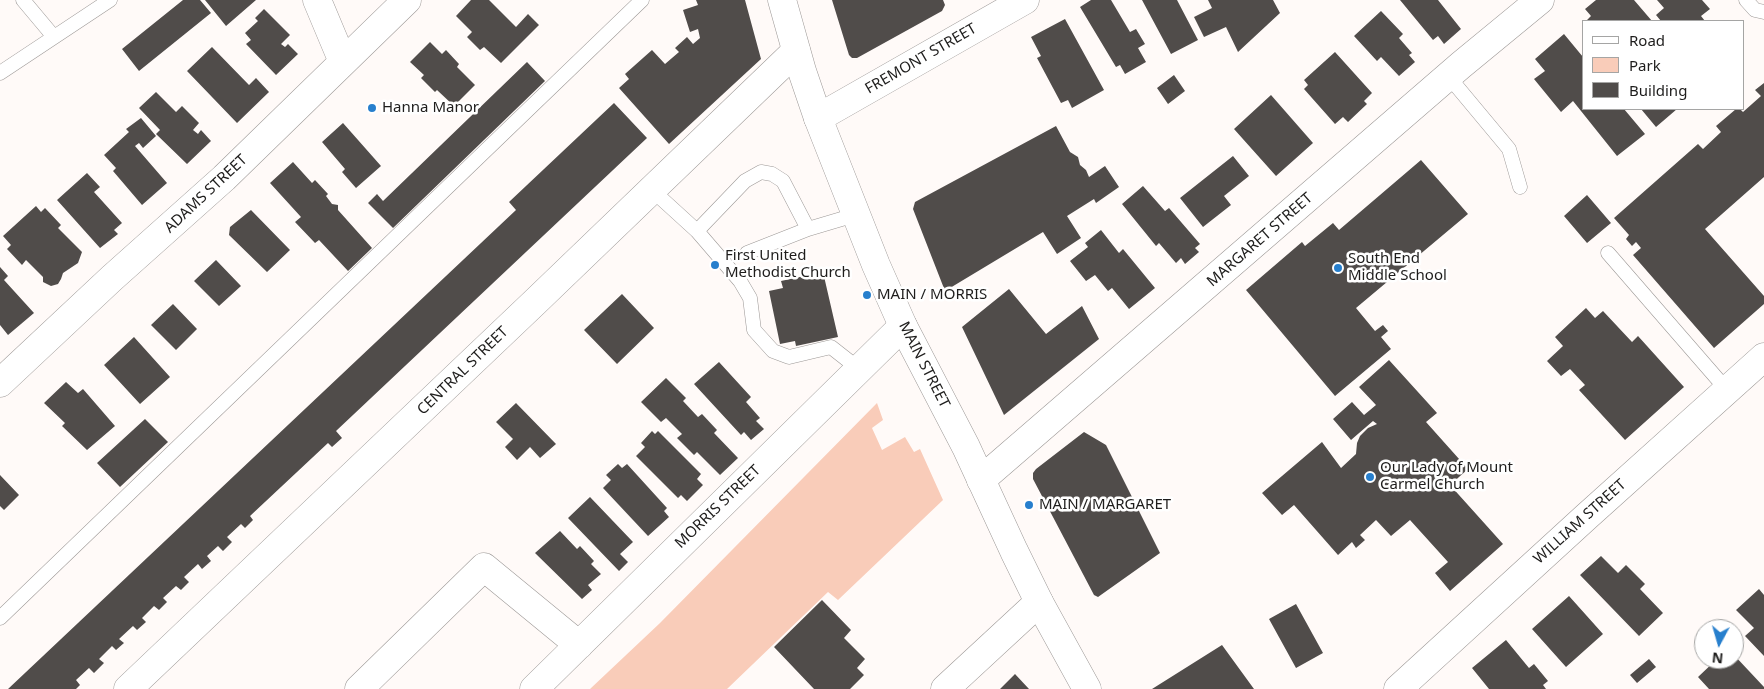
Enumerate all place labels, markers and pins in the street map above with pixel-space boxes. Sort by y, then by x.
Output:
place label: Hanna Manor [382,99,479,117]
marker: Hanna Manor [366,102,378,114]
place label: First United Methodist Church [725,247,851,282]
place label: South End Middle School [1348,250,1447,285]
marker: First United Methodist Church [709,259,721,271]
marker: South End Middle School [1332,262,1344,274]
place label: MAIN / MORRIS [877,286,987,304]
marker: MAIN / MORRIS [861,289,873,301]
place label: Our Lady of Mount Carmel Church [1380,459,1513,494]
marker: Our Lady of Mount Carmel Church [1364,471,1376,483]
place label: MAIN / MARGARET [1039,496,1171,514]
marker: MAIN / MARGARET [1023,499,1035,511]

